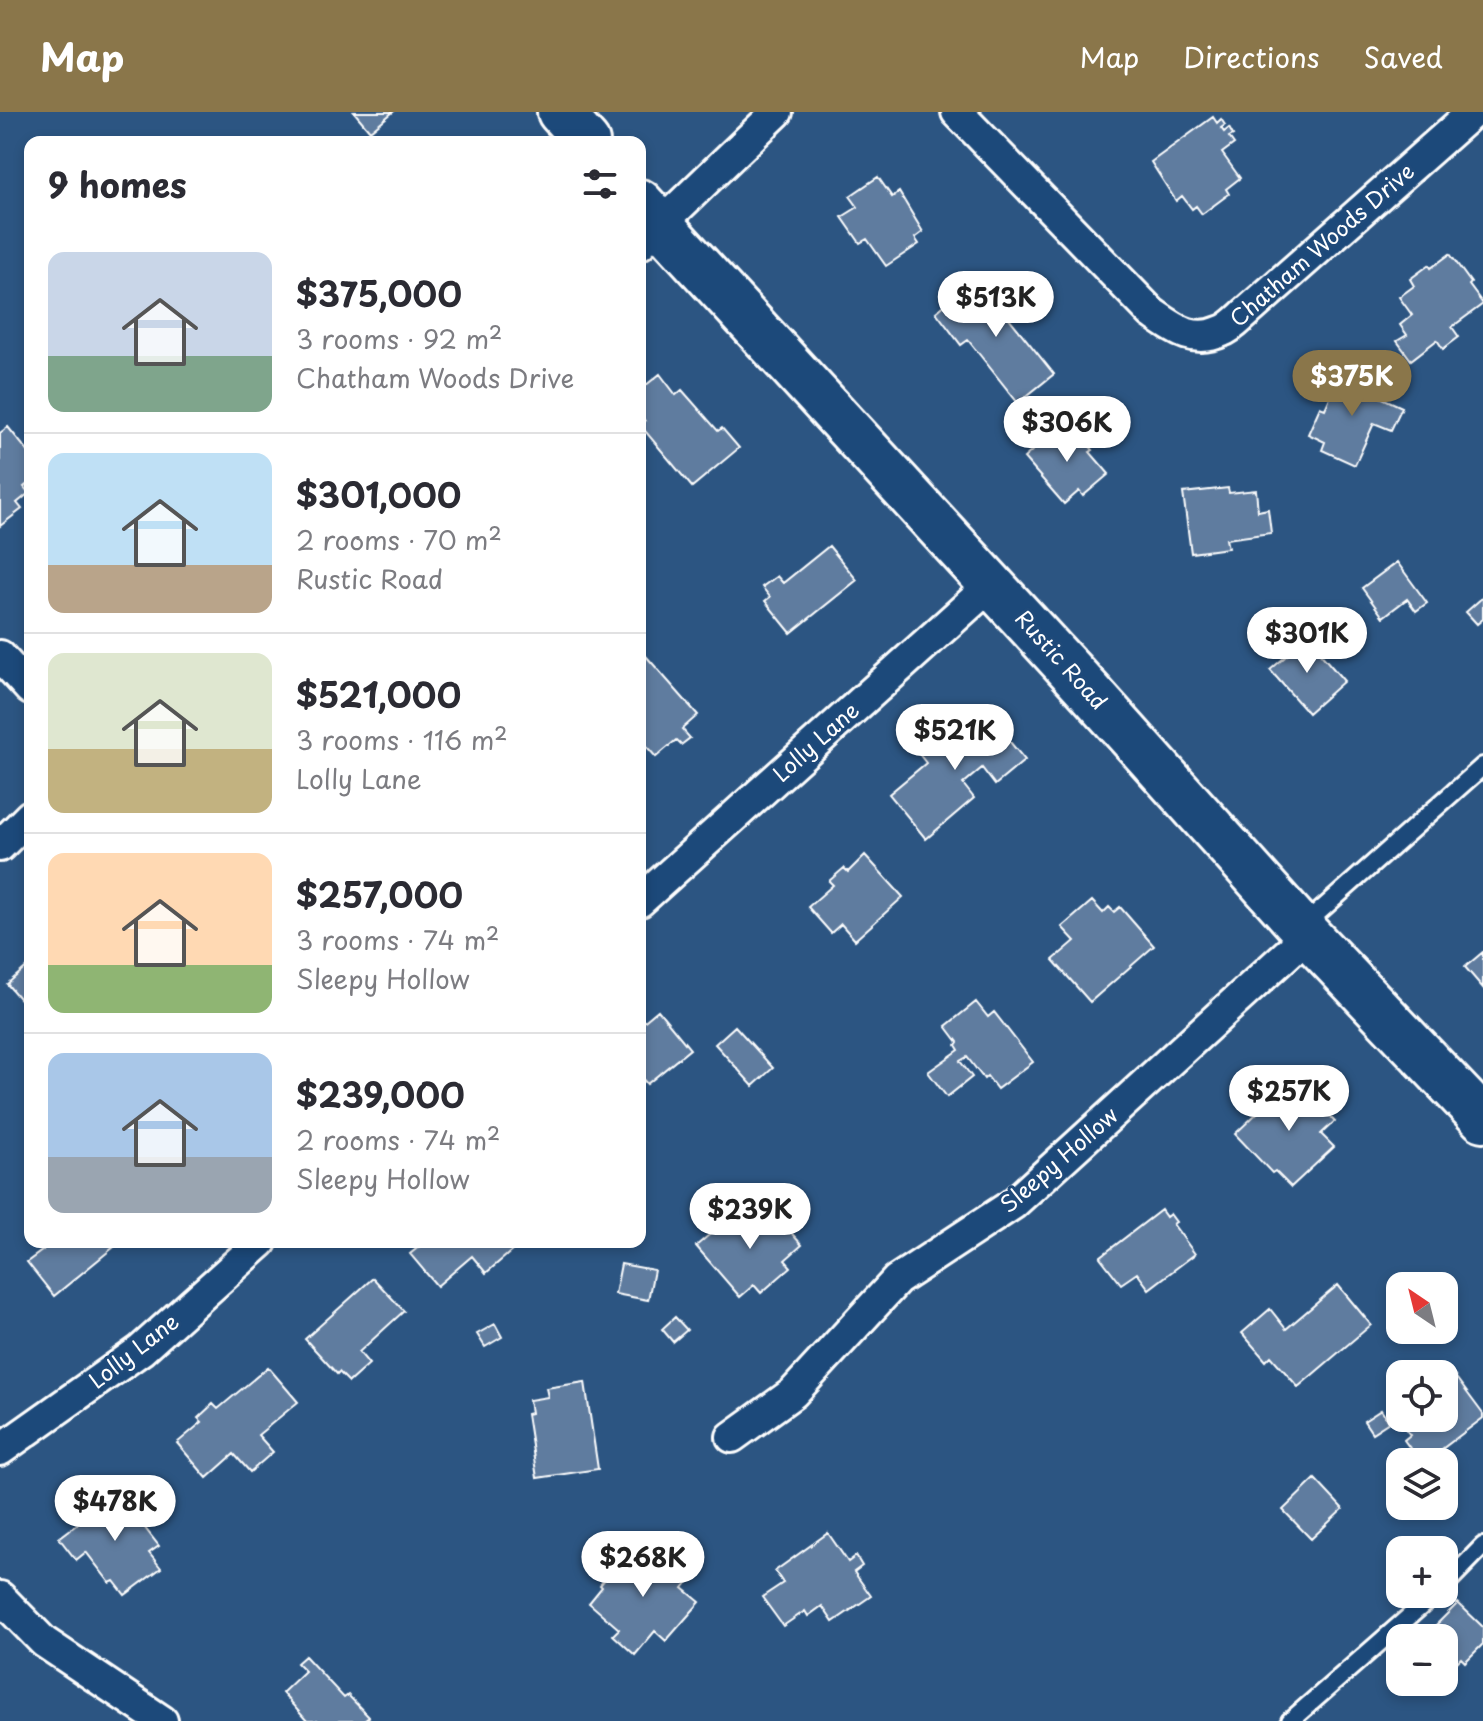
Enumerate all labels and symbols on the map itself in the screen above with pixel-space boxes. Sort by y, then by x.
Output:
street label: Chatham Woods Drive [1221,154,1421,334]
pin: $513K [940,271,1052,339]
pin: $375K [1296,350,1408,418]
pin: $306K [1011,396,1123,464]
street label: Rustic Road [1008,602,1116,716]
pin: $301K [1251,607,1363,675]
street label: Lolly Lane [764,693,866,789]
pin: $521K [899,704,1011,772]
pin: $257K [1233,1065,1345,1133]
street label: Sleepy Hollow [992,1098,1124,1219]
pin: $239K [694,1183,806,1251]
north arrow [1386,1272,1458,1344]
street label: Lolly Lane [81,1304,185,1396]
pin: $478K [59,1475,171,1543]
pin: $268K [587,1531,699,1599]

